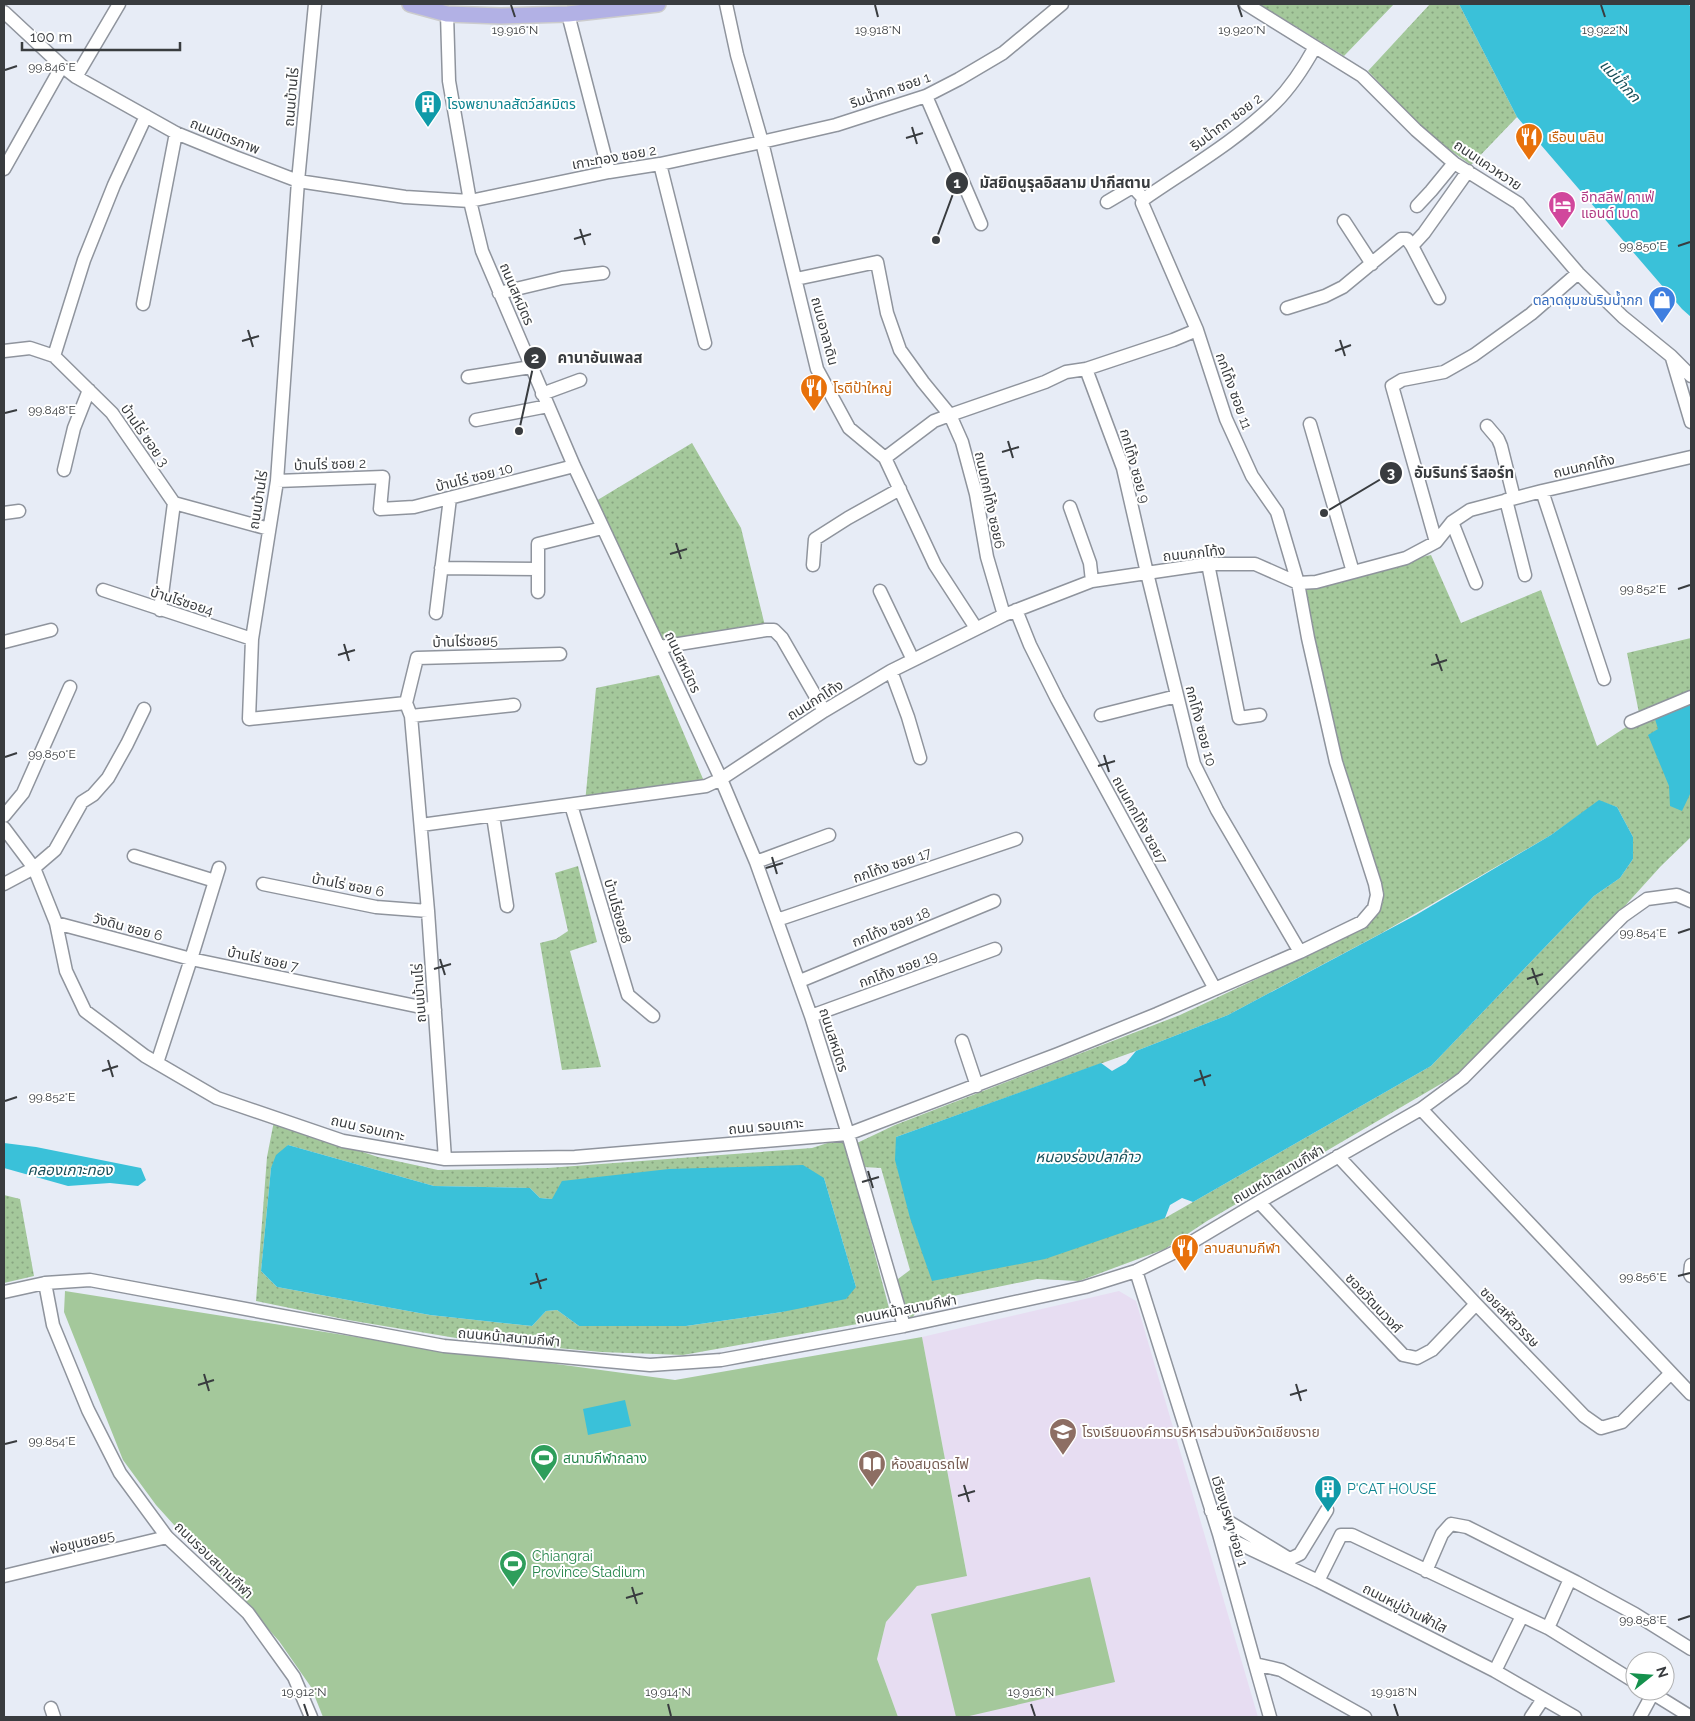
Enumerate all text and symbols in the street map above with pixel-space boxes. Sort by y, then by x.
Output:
scale bar [22,20,180,52]
text: 19.916°N [492,23,538,37]
text: 19.918°N [855,23,901,37]
text: 19.920°N [1218,23,1266,37]
text: 19.922°N [1582,23,1628,37]
text: 100 m [30,28,72,46]
water label: แม่น้ำกก [1596,55,1646,107]
text: 99.846°E [28,60,76,74]
street label: ถนนบ้านไร่ [280,67,302,127]
street label: ริมน้ำกก ซอย 1 [847,67,932,111]
street label: ริมน้ำกก ซอย 2 [1186,88,1265,154]
building icon: โรงพยาบาลสัตว์สหมิตร [413,89,443,128]
place label: โรงพยาบาลสัตว์สหมิตร [447,96,576,112]
street label: ถนนมิตรภาพ [188,115,262,157]
restaurant icon: เรือน นลิน [1514,122,1544,161]
place label: เรือน นลิน [1548,129,1604,145]
street label: ถนนแควหวาย [1451,137,1525,193]
street label: เกาะทอง ซอย 2 [570,142,658,172]
callout: มัสยิดนูรุลอิสลาม ปากีสตาน [944,168,1160,198]
text: 1 [953,174,961,192]
text: มัสยิดนูรุลอิสลาม ปากีสตาน [979,174,1151,193]
place label: อีทสลีฟ คาเฟ่ แอนด์ เบด [1581,189,1655,221]
hotel icon: อีทสลีฟ คาเฟ่ แอนด์ เบด [1547,190,1577,229]
text: 99.850°E [1619,239,1667,253]
street label: ถนนสหมิตร [497,260,537,328]
shop icon: ตลาดชุมชนริมน้ำกก [1647,285,1677,324]
place label: ตลาดชุมชนริมน้ำกก [1533,290,1643,309]
street label: ถนนอาลาดิน [808,295,842,367]
callout: คานาอันเพลส [522,343,652,373]
text: 2 [531,349,539,367]
text: คานาอันเพลส [558,349,642,367]
street label: กกโท้ง ซอย 11 [1213,350,1255,432]
restaurant icon: โรตีป้าใหญ่ [799,373,829,412]
place label: โรตีป้าใหญ่ [833,380,892,396]
street label: บ้านไร่ ซอย 3 [118,401,172,469]
text: 99.848°E [28,403,76,417]
street label: กกโท้ง ซอย 9 [1117,427,1153,505]
street label: ถนนกกโท้ง ซอย6 [972,450,1008,550]
street label: ถนนกกโท้ง [1552,451,1616,481]
street label: บ้านไร่ ซอย 2 [294,455,366,473]
callout: อัมรินทร์ รีสอร์ท [1379,458,1524,488]
street label: บ้านไร่ ซอย 10 [433,460,515,494]
text: 3 [1387,464,1395,482]
text: อัมรินทร์ รีสอร์ท [1414,464,1514,482]
street label: ถนนบ้านไร่ [245,469,271,531]
street label: ถนนกกโท้ง [1162,542,1226,564]
text: 99.852°E [1620,582,1666,596]
street label: บ้านไร่ซอย4 [148,583,216,619]
street label: ถนนสหมิตร [662,629,704,696]
street label: บ้านไร่ซอย5 [432,632,498,650]
street label: ถนนกกโท้ง [784,677,846,723]
street label: กกโท้ง ซอย 10 [1183,684,1219,768]
text: 99.850°E [28,747,76,761]
street label: ถนนกกโท้ง ซอย7 [1109,773,1171,867]
street label: กกโท้ง ซอย 17 [851,844,934,886]
street label: บ้านไร่ ซอย 6 [310,870,386,900]
street label: บ้านไร่ซอย8 [601,877,635,945]
street label: กกโท้ง ซอย 18 [850,904,932,950]
street label: วังดิน ซอย 6 [91,910,165,944]
text: 99.854°E [1620,926,1666,940]
street label: บ้านไร่ ซอย 7 [226,944,301,974]
street label: กกโท้ง ซอย 19 [856,947,940,991]
street label: ถนนบ้านไร่ [409,963,429,1023]
street label: ถนนสหมิตร [816,1006,852,1074]
text: 99.852°E [29,1090,75,1104]
street label: ถนน รอบเกาะ [329,1112,407,1144]
street label: ถนน รอบเกาะ [728,1115,805,1137]
street label: ถนนหน้าสนามกีฬา [1230,1141,1326,1207]
water label: หนองร่องปลาค้าว [1035,1148,1141,1166]
water label: คลองเกาะทอง [28,1161,113,1179]
restaurant icon: ลาบสนามกีฬา [1170,1233,1200,1272]
place label: ลาบสนามกีฬา [1204,1240,1280,1256]
street label: ซอยวัฒนวงศ์ [1342,1270,1406,1336]
text: 99.856°E [1619,1270,1667,1284]
street label: ซอยสหัสวรรษ [1477,1283,1543,1351]
street label: ถนนหน้าสนามกีฬา [854,1291,958,1327]
street label: ถนนหน้าสนามกีฬา [457,1325,561,1349]
school or university icon: โรงเรียนองค์การบริหารส่วนจังหวัดเชียงราย [1048,1417,1078,1456]
place label: โรงเรียนองค์การบริหารส่วนจังหวัดเชียงราย [1082,1424,1320,1440]
text: 99.854°E [29,1434,75,1448]
sports icon: สนามกีฬากลาง [529,1443,559,1482]
library icon: ห้องสมุดรถไฟ [857,1449,887,1488]
place label: สนามกีฬากลาง [563,1450,647,1466]
place label: ห้องสมุดรถไฟ [891,1456,969,1473]
street label: เวียงบูรพา ซอย 1 [1208,1473,1251,1569]
building icon: P'CAT HOUSE [1313,1474,1343,1513]
place label: P'CAT HOUSE [1347,1481,1437,1497]
street label: ถนนรอบสนามกีฬา [171,1518,257,1602]
street label: พ่อขุนซอย5 [48,1527,116,1558]
place label: Chiangrai Province Stadium [532,1548,645,1580]
sports icon: Chiangrai Province Stadium [498,1549,528,1588]
street label: ถนนหมู่บ้านฟ้าใส [1360,1580,1450,1637]
text: 99.858°E [1619,1613,1667,1627]
north arrow [1625,1651,1675,1701]
text: N [1653,1665,1672,1680]
text: 19.912°N [281,1685,327,1699]
text: 19.914°N [645,1685,691,1699]
text: 19.916°N [1008,1685,1054,1699]
text: 19.918°N [1371,1685,1417,1699]

